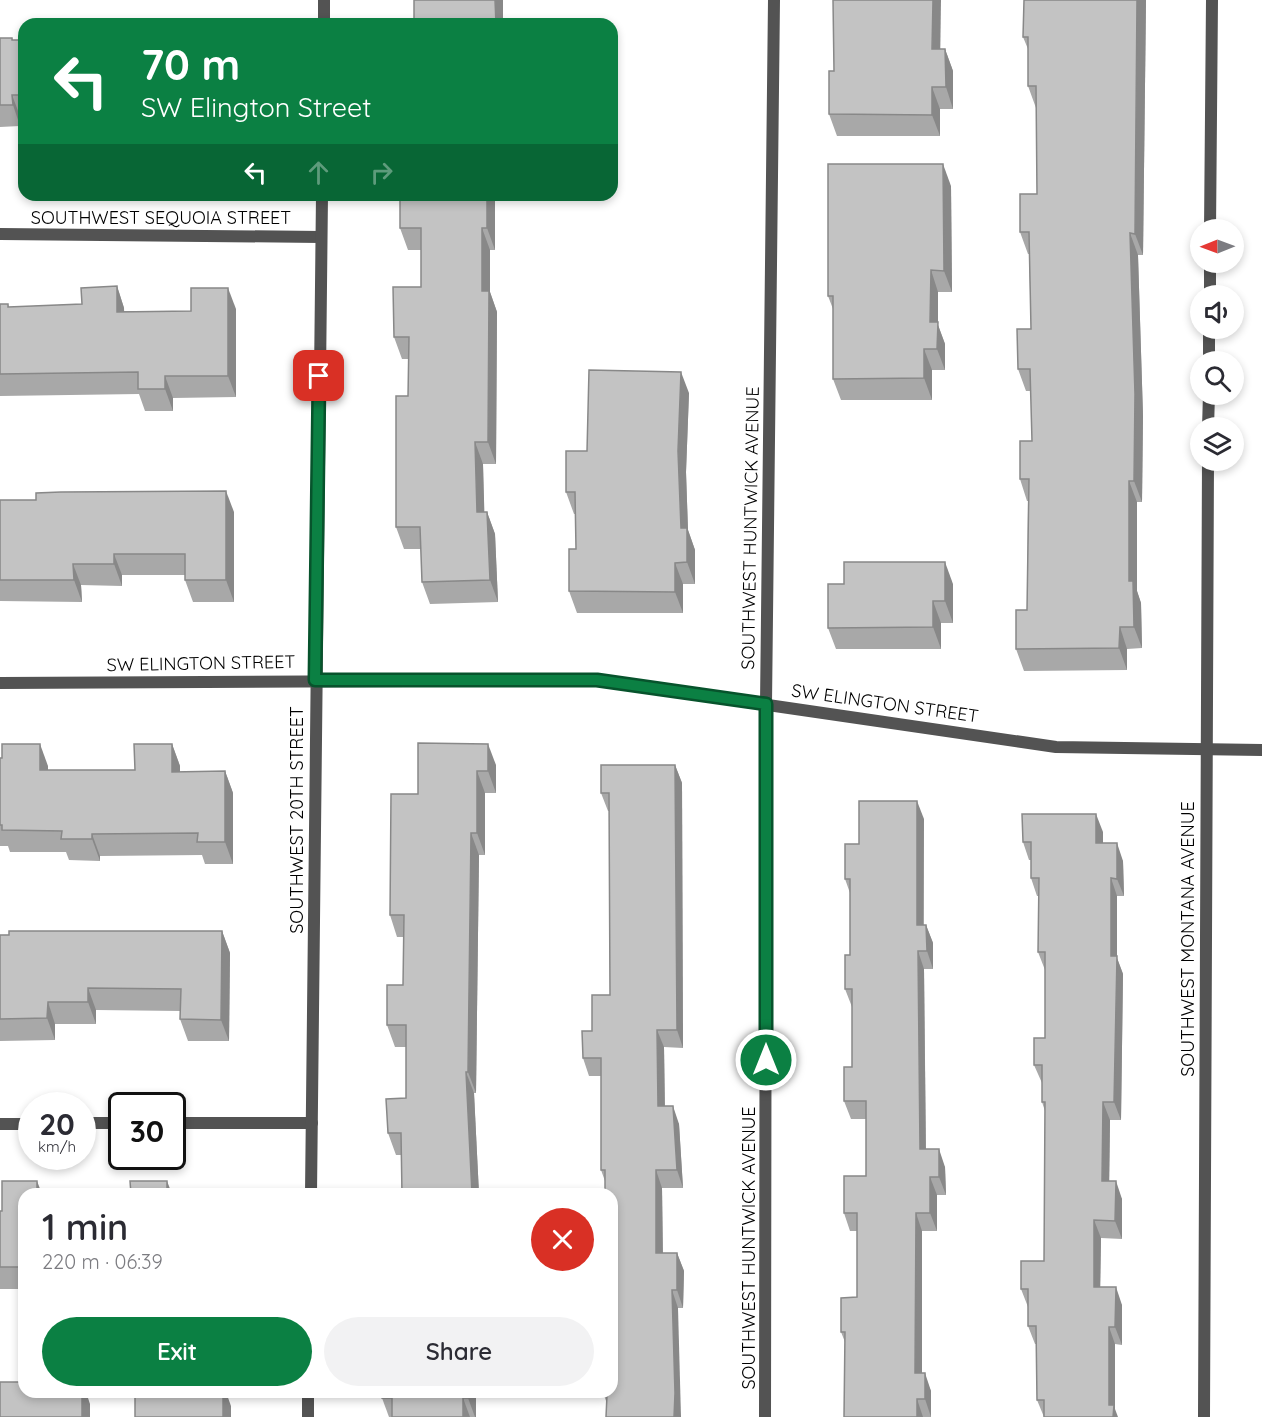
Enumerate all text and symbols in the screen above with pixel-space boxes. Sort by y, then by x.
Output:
text: 70 m [141,38,240,91]
icon: left [42,42,120,120]
text: SW Elington Street [141,90,372,124]
icon: left [239,156,272,189]
icon: ahead [302,156,335,189]
icon: right [365,156,398,189]
street label: SOUTHWEST SEQUOIA STREET [31,206,291,229]
north arrow [1190,219,1244,273]
map controls [1190,219,1244,471]
button: sound [1190,285,1244,339]
pin [293,350,344,401]
button: search [1190,351,1244,405]
icon: arrive [302,359,335,392]
street label: SOUTHWEST HUNTWICK AVENUE [736,386,764,670]
button: layers [1190,417,1244,471]
street label: SW ELINGTON STREET [107,650,296,676]
street label: SW ELINGTON STREET [790,678,980,728]
street label: SOUTHWEST 20TH STREET [285,706,308,934]
street label: SOUTHWEST MONTANA AVENUE [1176,801,1199,1077]
position arrow [734,1028,798,1092]
speed limit sign: 30 [108,1092,186,1170]
text: 20 [39,1105,75,1143]
street label: SOUTHWEST HUNTWICK AVENUE [737,1106,760,1390]
text: km/h [38,1137,76,1156]
text: 1 min [42,1204,128,1249]
button: close [531,1208,594,1271]
text: 220 m · 06:39 [42,1249,163,1274]
button: Exit [42,1317,312,1386]
button: Share [324,1317,594,1386]

